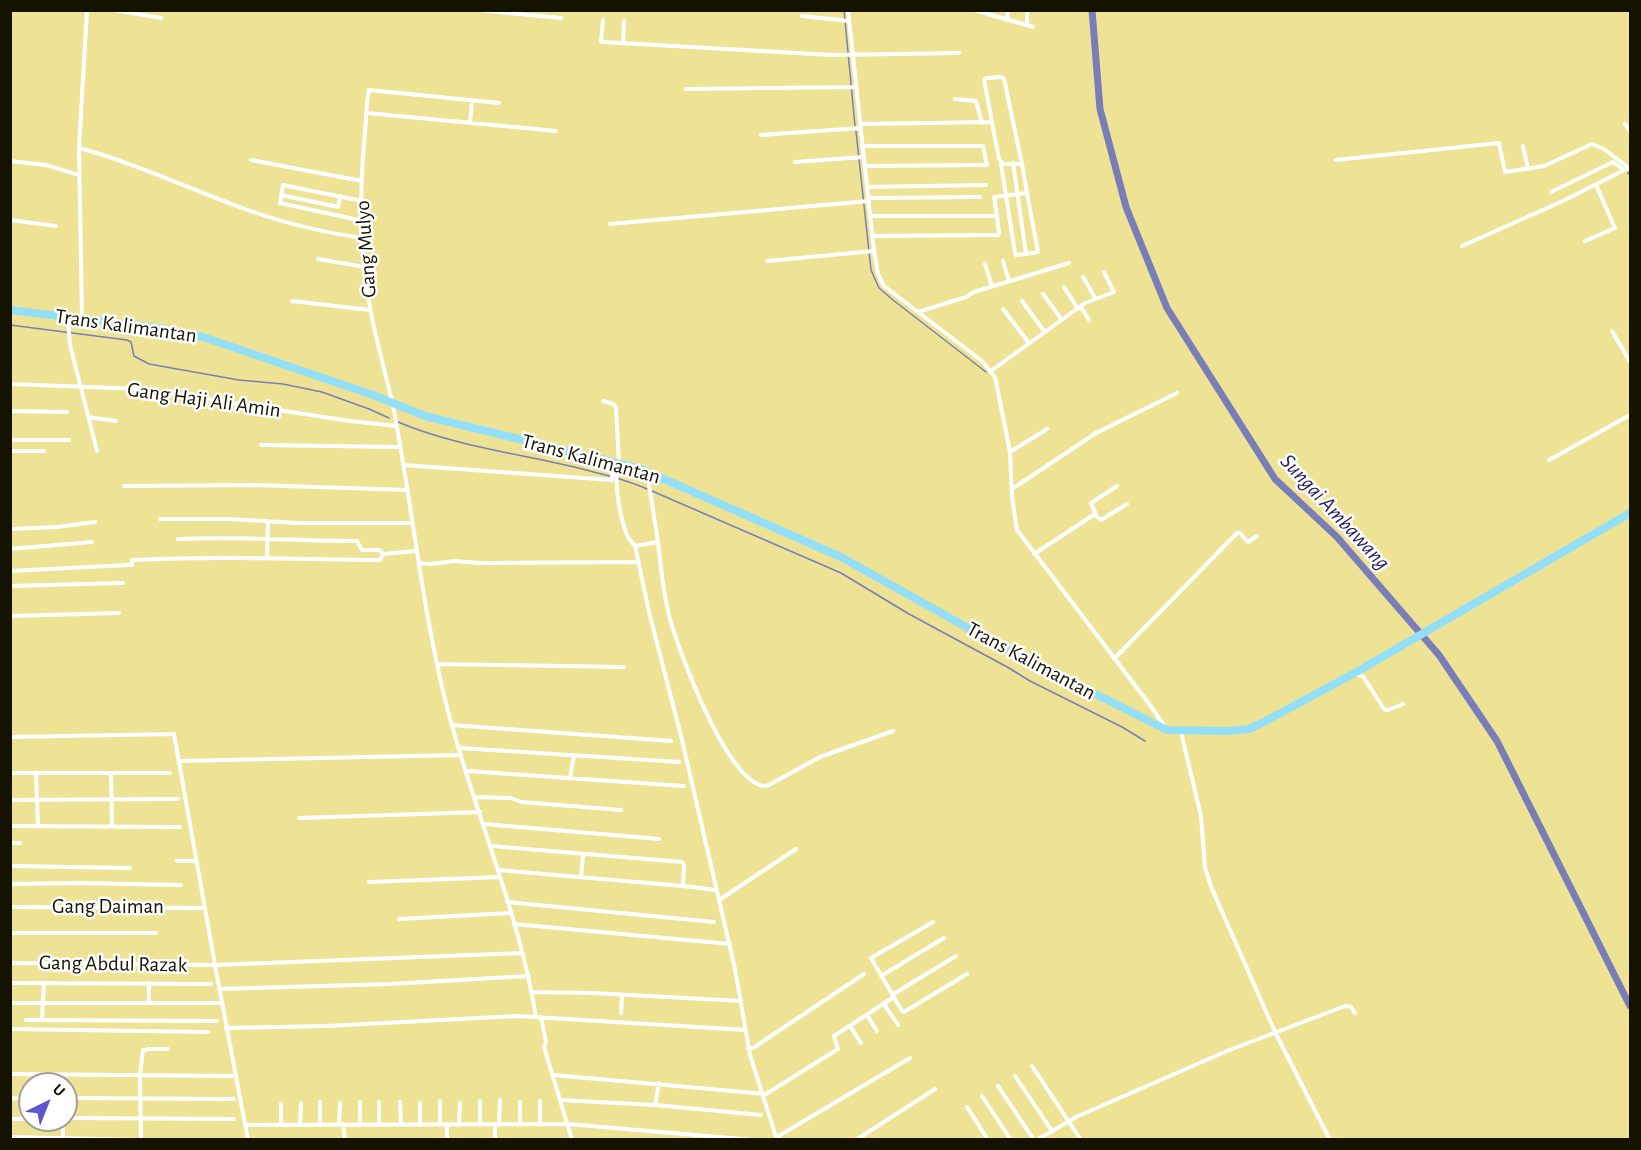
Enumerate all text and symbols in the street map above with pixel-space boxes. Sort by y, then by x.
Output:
street label: Gang Mulyo [350,200,382,298]
street label: Trans Kalimantan [54,304,198,348]
street label: Gang Haji Ali Amin [126,377,282,423]
street label: Trans Kalimantan [519,428,663,490]
water label: Sungai Ambawang [1275,448,1395,576]
street label: Trans Kalimantan [962,616,1100,706]
street label: Gang Daiman [52,894,164,920]
street label: Gang Abdul Razak [39,950,187,978]
north arrow [18,1072,78,1132]
text: U [50,1081,68,1100]

